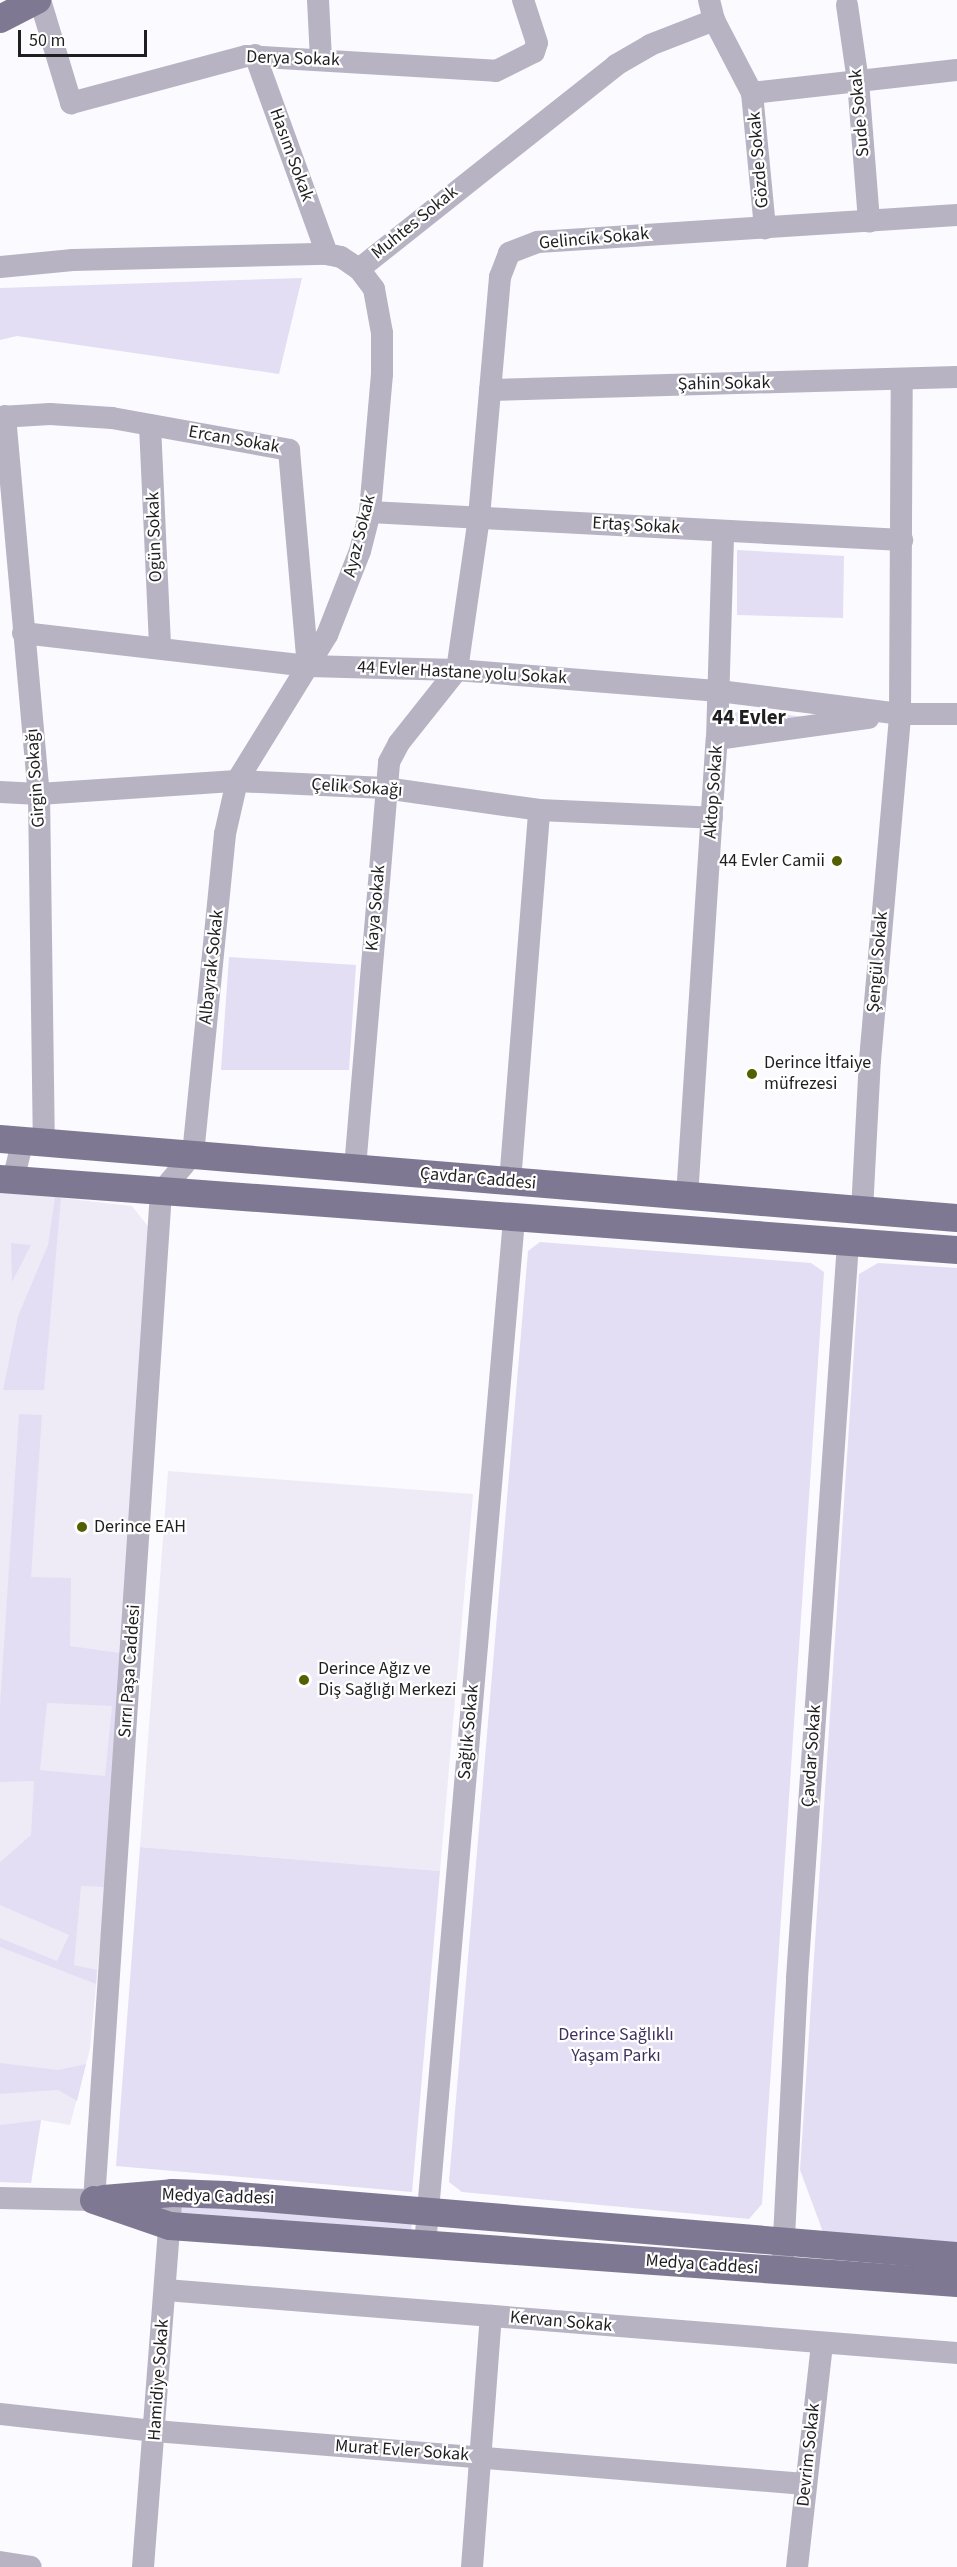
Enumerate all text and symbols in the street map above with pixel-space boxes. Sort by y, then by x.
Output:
scale bar [21,18,150,56]
text: 50 m [29,28,65,53]
street label: Derya Sokak [246,47,340,71]
street label: Sude Sokak [845,68,875,158]
street label: Hasım Sokak [264,106,318,204]
street label: Gözde Sokak [744,111,774,209]
street label: Muhtes Sokak [368,182,462,264]
street label: Gelincik Sokak [538,223,650,255]
street label: Şahin Sokak [678,372,770,396]
street label: Ercan Sokak [187,421,281,459]
street label: Ogün Sokak [143,491,167,583]
street label: Ayaz Sokak [339,493,381,579]
street label: Ertaş Sokak [592,513,680,539]
street label: 44 Evler Hastane yolu Sokak [357,657,567,689]
district label: 44 Evler [712,704,786,730]
street label: Girgin Sokağı [22,728,50,828]
street label: Aktop Sokak [700,745,728,839]
street label: Çelik Sokağı [311,774,403,802]
place label: 44 Evler Camii [719,850,825,872]
marker: 44 Evler Camii [830,854,844,868]
street label: Kaya Sokak [361,864,391,952]
street label: Albayrak Sokak [195,909,229,1025]
street label: Şengül Sokak [863,910,893,1014]
place label: Derince İtfaiye müfrezesi [764,1053,871,1096]
marker: Derince İtfaiye müfrezesi [745,1067,759,1081]
street label: Çavdar Caddesi [419,1163,537,1195]
place label: Derince EAH [94,1516,186,1538]
marker: Derince EAH [75,1520,89,1534]
street label: Sırrı Paşa Caddesi [115,1604,145,1738]
place label: Derince Ağız ve Diş Sağlığı Merkezi [318,1659,456,1702]
marker: Derince Ağız ve Diş Sağlığı Merkezi [295,1671,313,1689]
street label: Sağlık Sokak [454,1684,484,1780]
street label: Çavdar Sokak [798,1704,826,1808]
park label: Derince Sağlıklı Yaşam Parkı [558,2025,674,2068]
street label: Medya Caddesi [161,2184,275,2210]
street label: Medya Caddesi [645,2250,759,2280]
street label: Kervan Sokak [509,2307,613,2337]
street label: Hamidiye Sokak [144,2319,174,2441]
street label: Devrim Sokak [793,2402,825,2508]
street label: Murat Evler Sokak [334,2436,470,2466]

